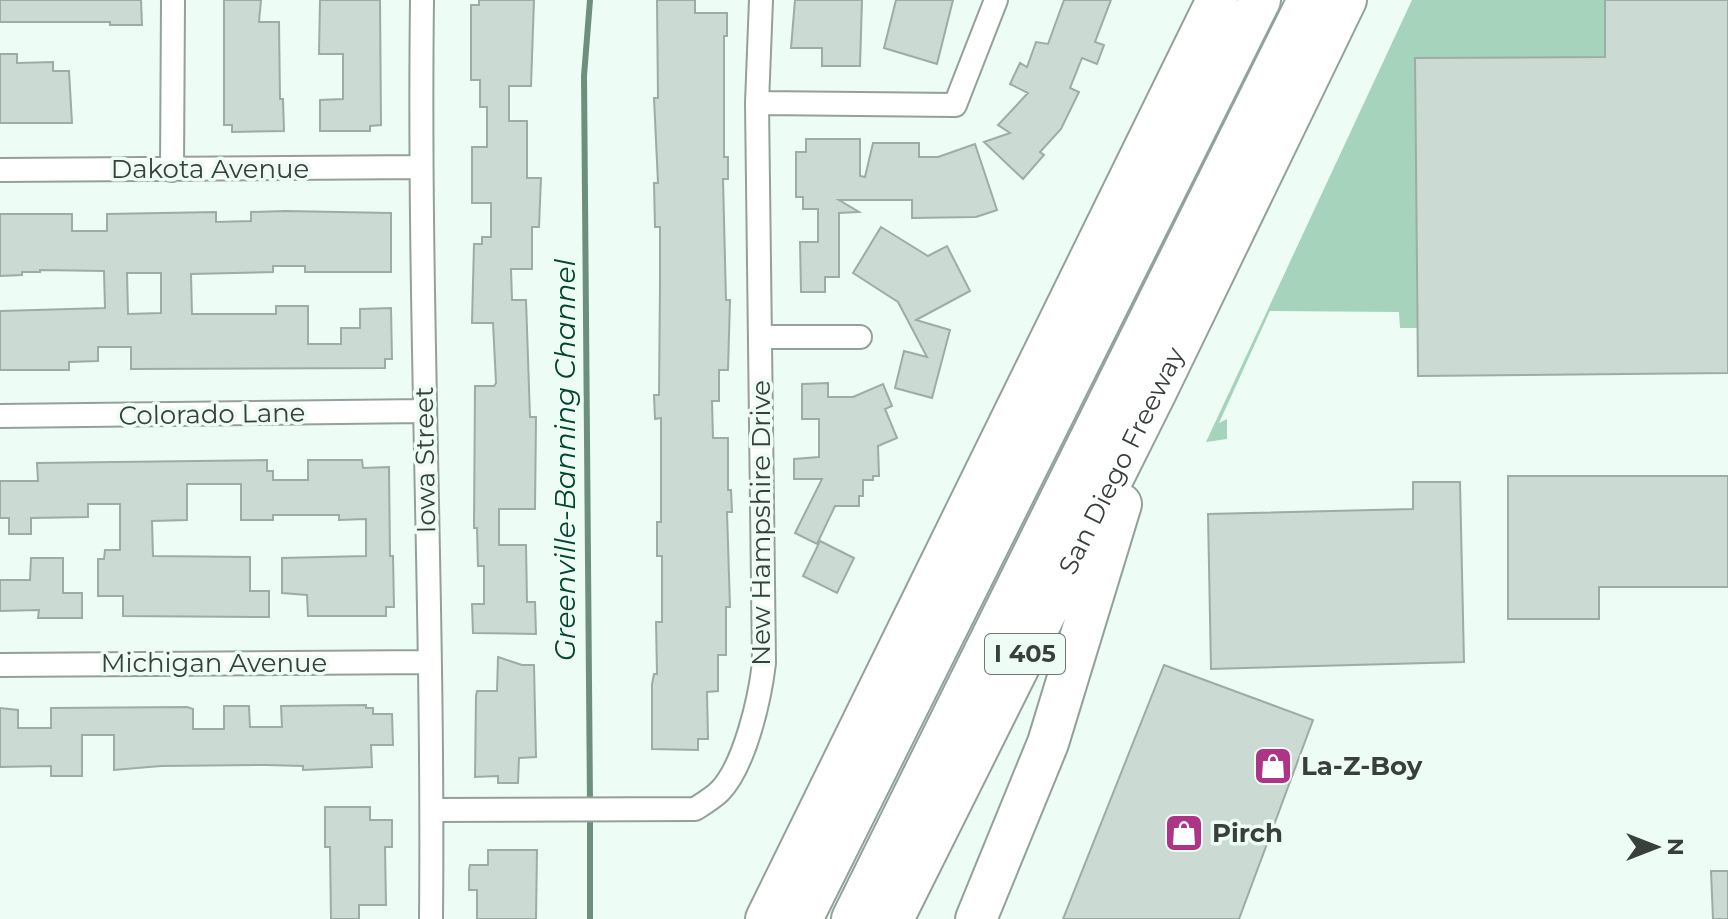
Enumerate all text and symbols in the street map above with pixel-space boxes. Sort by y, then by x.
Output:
street label: Dakota Avenue [111,153,309,185]
water label: Greenville-Banning Channel [548,259,582,661]
street label: San Diego Freeway [1052,341,1192,580]
street label: New Hampshire Drive [745,380,777,666]
street label: Iowa Street [408,386,442,534]
street label: Colorado Lane [118,396,306,432]
road number: I 405 [985,634,1065,674]
street label: Michigan Avenue [101,647,327,679]
shop icon: La-Z-Boy [1252,745,1294,787]
place label: La-Z-Boy [1301,750,1423,782]
north arrow [1616,807,1696,887]
shop icon: Pirch [1163,812,1205,854]
place label: Pirch [1212,817,1283,849]
text: N [1662,838,1689,856]

